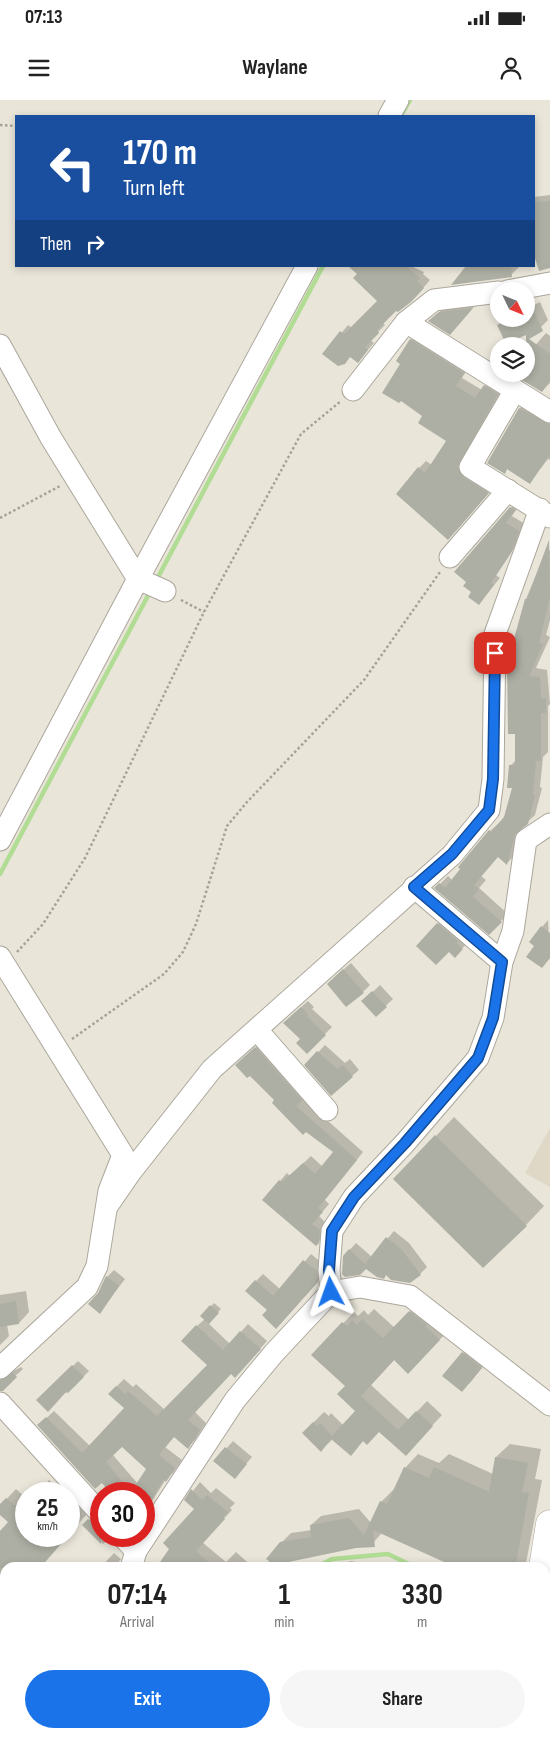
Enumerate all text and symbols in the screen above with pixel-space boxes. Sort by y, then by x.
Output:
text: 07:13 [25,6,62,29]
icon: menu [25,54,53,82]
text: Waylane [242,54,308,81]
icon: person [497,54,525,82]
text: 170 m [123,132,197,175]
icon: left [40,135,105,200]
text: Turn left [123,175,185,202]
icon: right [81,230,109,258]
text: Then [40,233,71,256]
north arrow [490,282,535,328]
map controls [490,282,535,382]
button: layers [490,337,535,382]
pin [474,632,516,674]
icon: arrive [481,639,509,667]
position arrow [304,1265,356,1317]
speed limit sign: 30 [90,1482,155,1547]
text: 25 [37,1493,58,1524]
text: km/h [37,1519,58,1534]
text: 07:14 [107,1577,167,1613]
text: 1 [278,1577,290,1613]
text: 330 [402,1577,443,1613]
text: Arrival [120,1613,154,1632]
text: min [274,1613,294,1632]
text: m [417,1613,427,1632]
button: Exit [25,1670,270,1728]
button: Share [280,1670,525,1728]

